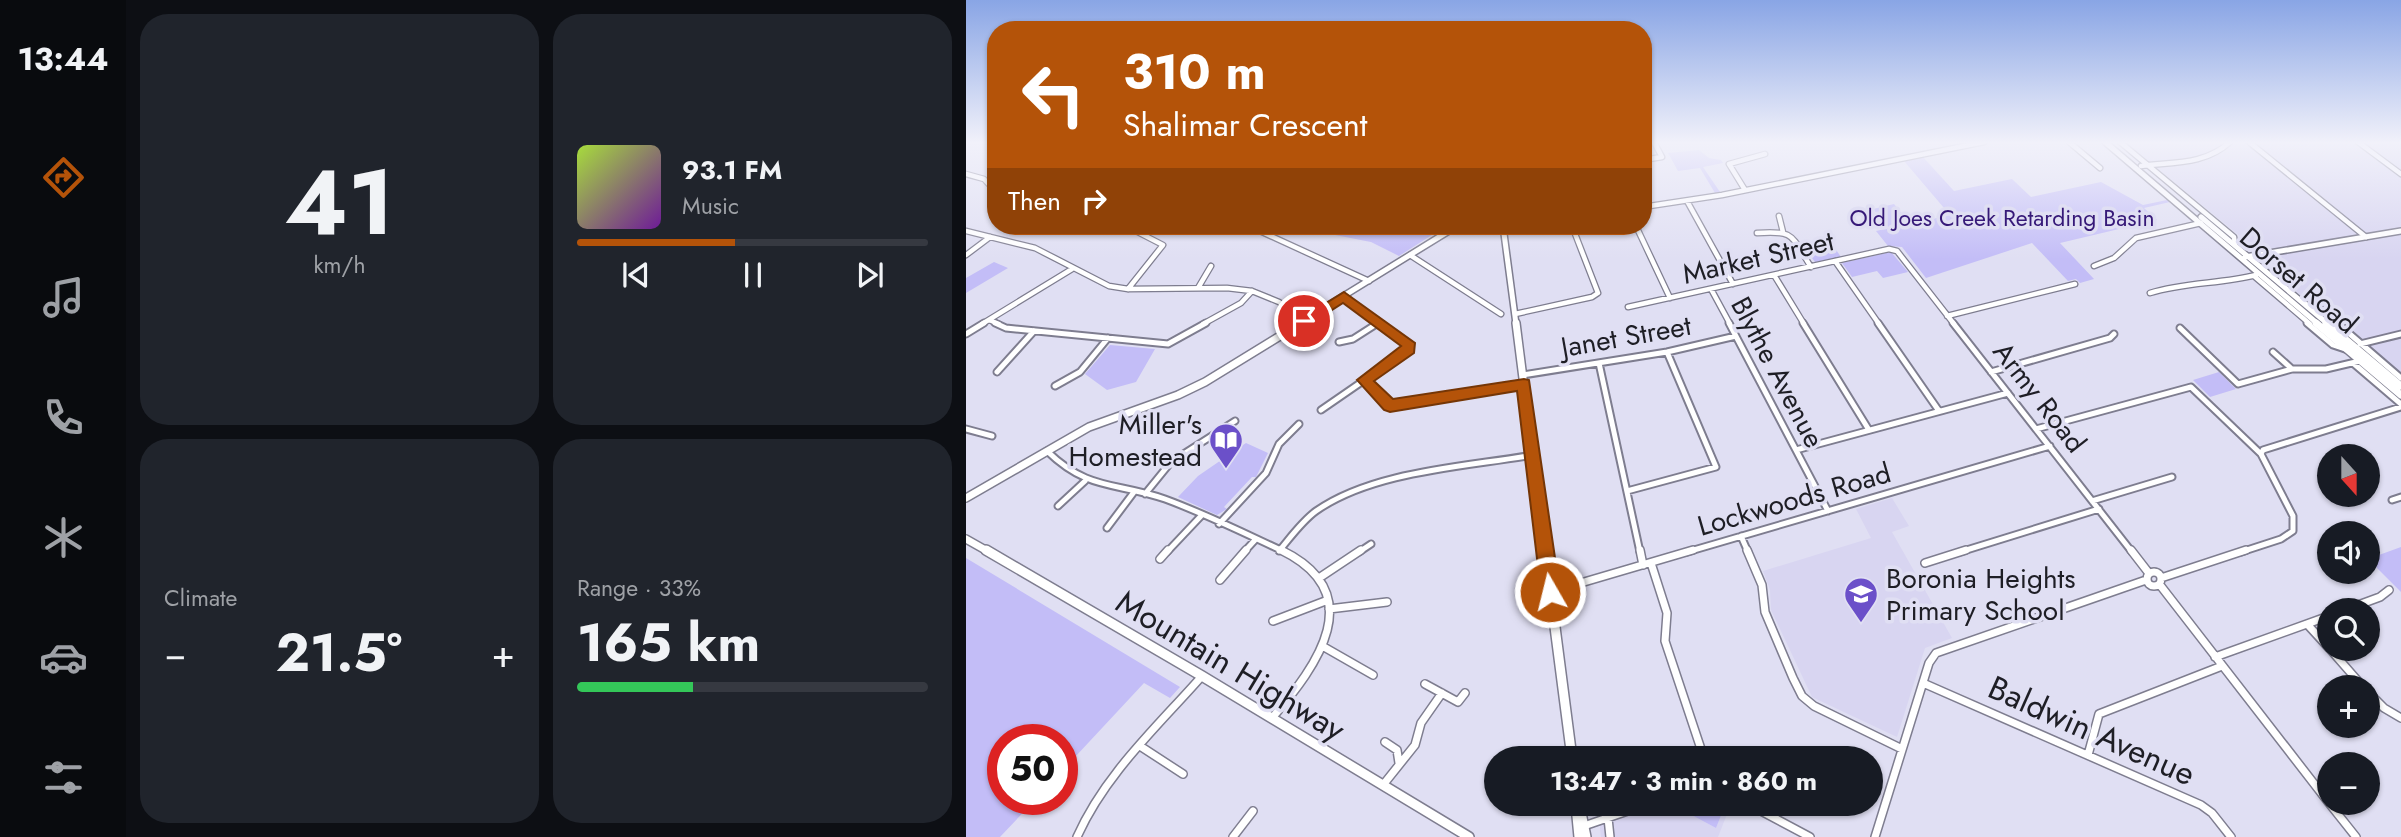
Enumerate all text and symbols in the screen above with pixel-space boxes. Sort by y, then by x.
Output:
text: 13:44 [17,36,109,82]
text: 310 m [1123,37,1266,107]
icon: left [1008,49,1099,140]
text: Shalimar Crescent [1123,102,1367,148]
text: 41 [285,137,394,268]
text: 93.1 FM [682,151,782,189]
icon: directions [39,153,88,202]
text: Then [1008,182,1061,220]
icon: right [1075,182,1113,220]
text: Music [682,189,739,223]
park label: Old Joes Creek Retarding Basin [1849,201,2155,235]
street label: Dorset Road [2230,217,2367,343]
street label: Market Street [1678,220,1838,295]
text: km/h [314,248,365,282]
icon: previous [617,256,655,294]
icon: pause [734,256,772,294]
icon: next [851,256,889,294]
icon: music [39,273,88,322]
street label: Blythe Avenue [1721,289,1835,455]
pin [1274,291,1334,351]
icon: arrive [1285,302,1323,340]
street label: Janet Street [1554,305,1695,369]
street label: Army Road [1983,333,2096,462]
icon: phone [39,393,88,442]
place label: Miller's Homestead [1069,404,1202,477]
library icon: Miller's Homestead [1207,421,1245,470]
north arrow [2317,444,2380,508]
map controls [2317,444,2380,815]
street label: Lockwoods Road [1693,452,1896,547]
icon: climate [39,513,88,562]
button: sound [2317,521,2380,584]
position arrow [1513,555,1587,629]
place label: Boronia Heights Primary School [1886,558,2076,631]
text: Range · 33% [577,571,701,605]
school or university icon: Boronia Heights Primary School [1842,575,1880,624]
street label: Mountain Highway [1107,578,1355,753]
text: Climate [164,581,237,615]
button: search [2317,598,2380,661]
text: 165 km [577,605,760,681]
text: 21.5° [276,615,402,691]
text: − [164,626,186,681]
text: + [492,626,515,681]
icon: car [39,633,88,682]
street label: Baldwin Avenue [1981,664,2203,797]
button: + [2317,675,2380,738]
speed limit sign: 50 [987,724,1078,815]
button: − [2317,752,2380,815]
icon: filters [39,753,88,802]
text: 13:47 · 3 min · 860 m [1550,762,1817,800]

